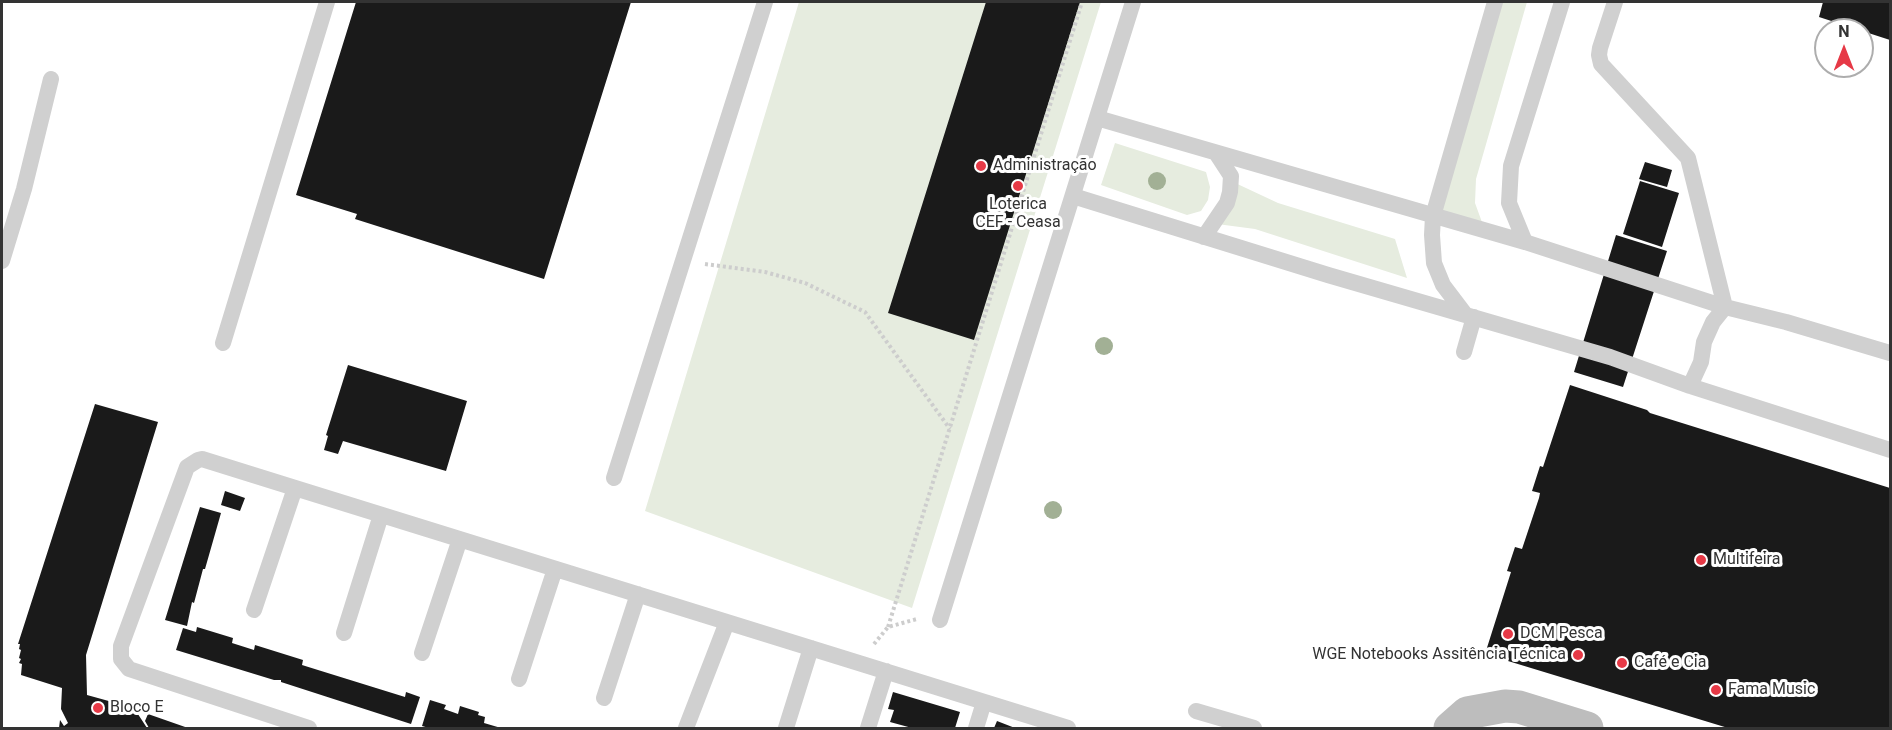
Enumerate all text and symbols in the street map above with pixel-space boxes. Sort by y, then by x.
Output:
north arrow [1814,18,1874,78]
text: N [1838,22,1850,41]
place label: Administração [993,156,1097,176]
marker: Administração [974,159,988,173]
marker: Loterica CEF - Ceasa [1011,179,1025,193]
place label: Loterica CEF - Ceasa [975,195,1061,233]
place label: Multifeira [1713,550,1780,570]
marker: Multifeira [1694,553,1708,567]
place label: DCM Pesca [1520,624,1603,644]
marker: DCM Pesca [1501,627,1515,641]
place label: WGE Notebooks Assitência Técnica [1312,645,1566,665]
marker: WGE Notebooks Assitência Técnica [1571,648,1585,662]
place label: Café e Cia [1634,653,1706,673]
marker: Café e Cia [1615,656,1629,670]
place label: Fama Music [1728,680,1815,700]
marker: Fama Music [1709,683,1723,697]
place label: Bloco E [110,698,164,718]
marker: Bloco E [91,701,105,715]

